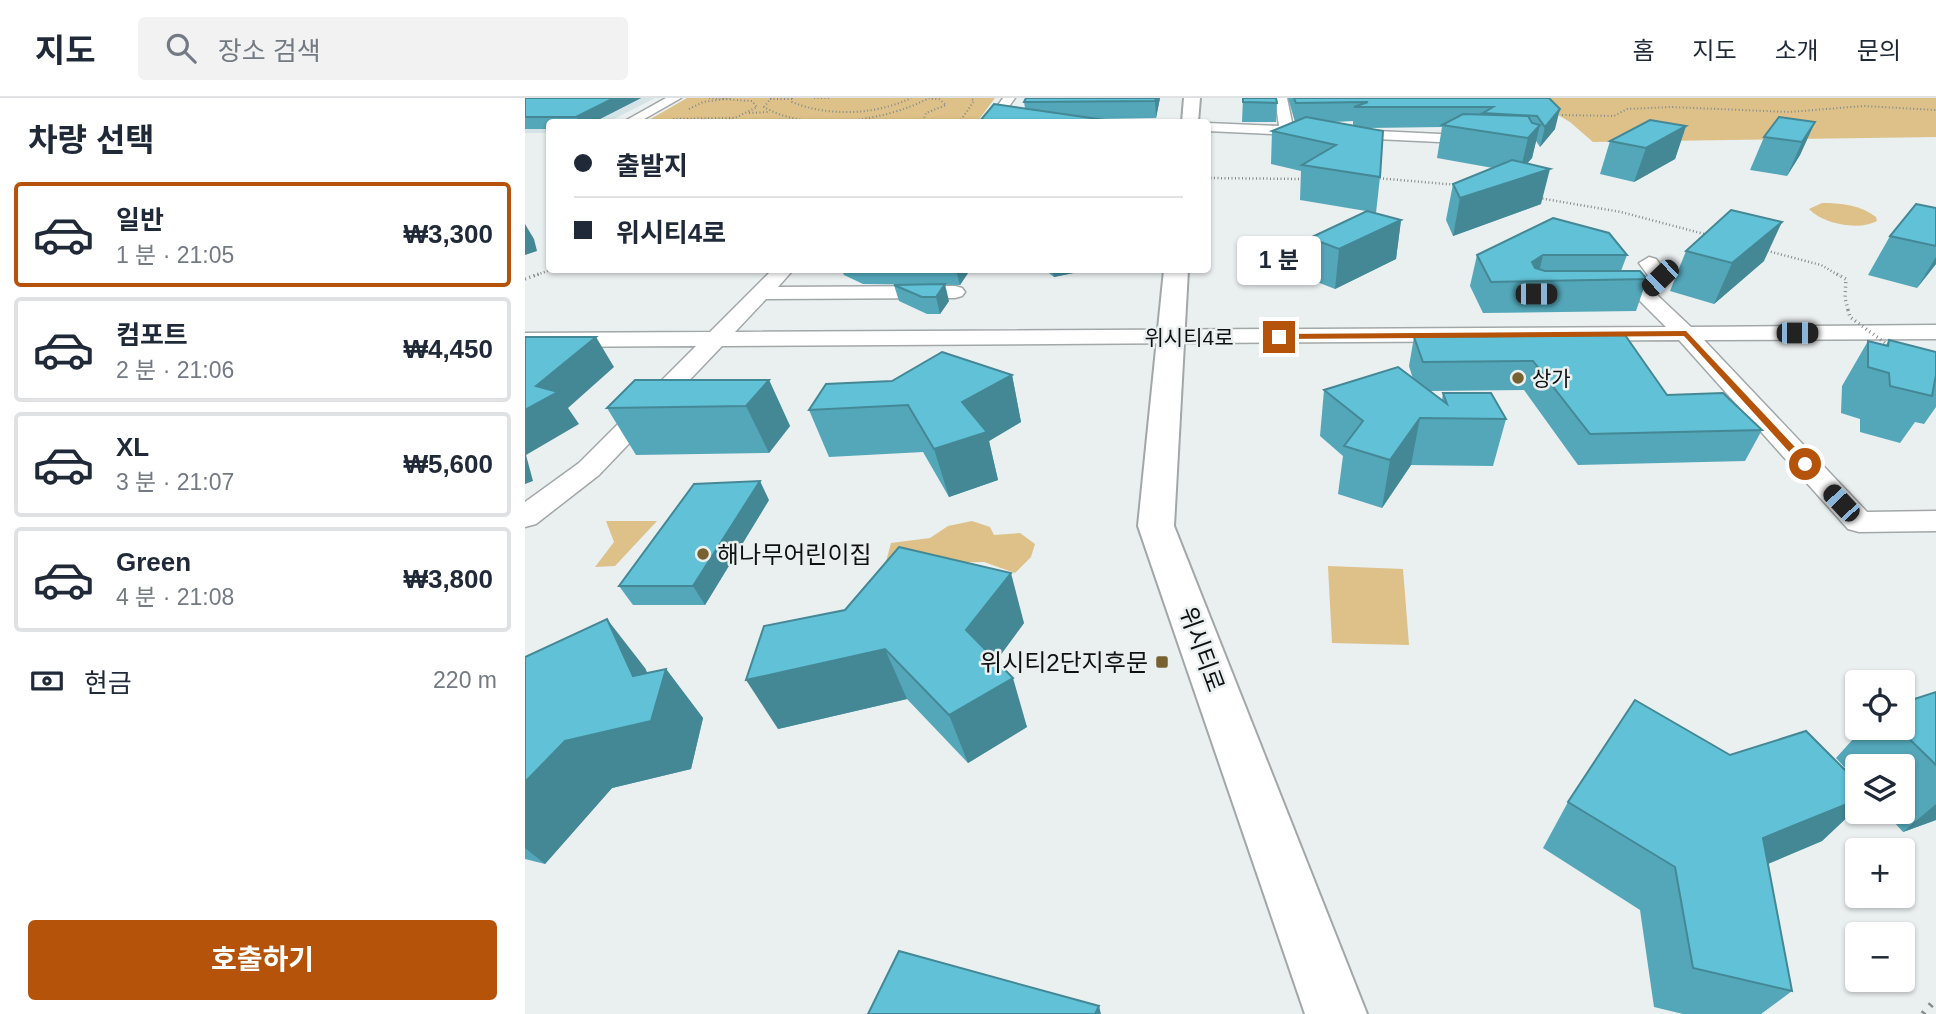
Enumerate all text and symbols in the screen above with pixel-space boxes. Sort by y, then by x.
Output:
search box [138,17,628,80]
icon: search [162,29,200,67]
text: 지도 [35,32,96,69]
text: 장소 검색 [218,36,321,66]
text: 홈 [1632,37,1654,64]
text: 지도 [1692,37,1737,64]
text: 소개 [1775,37,1819,64]
text: 문의 [1857,37,1901,64]
text: 차량 선택 [28,122,155,158]
text: 출발지 [616,151,688,181]
icon: car [32,203,95,266]
text: 일반 [116,205,164,235]
text: 위시티4로 [616,218,726,248]
text: ₩3,300 [403,219,493,249]
callout: 1 분 [1237,236,1321,285]
text: 1 분 · 21:05 [116,242,234,268]
text: 1 분 [1259,247,1299,273]
car [1638,256,1683,300]
car [1516,284,1558,305]
icon: car [32,318,95,381]
text: 컴포트 [116,320,188,350]
route end [1263,321,1295,353]
car [1777,323,1819,344]
street label: 위시티4로 [1145,326,1233,349]
text: ₩4,450 [403,334,493,364]
text: 2 분 · 21:06 [116,357,234,383]
place label: 상가 [1532,367,1571,390]
marker: 상가 [1510,370,1526,386]
text: XL [116,432,149,462]
icon: car [32,433,95,496]
route start [1789,448,1821,480]
text: ₩5,600 [403,449,493,479]
text: 3 분 · 21:07 [116,469,234,495]
car [1819,480,1864,526]
place label: 해나무어린이집 [717,541,872,568]
marker: 해나무어린이집 [695,546,711,562]
text: Green [116,547,191,577]
icon: car [32,548,95,611]
text: ₩3,800 [403,564,493,594]
text: 4 분 · 21:08 [116,584,234,610]
street label: 위시티로 [1174,603,1230,695]
place label: 위시티2단지후문 [980,649,1148,676]
marker: 위시티2단지후문 [1154,654,1170,670]
icon: cash [28,662,66,700]
text: 220 m [433,667,497,693]
text: 현금 [84,668,132,698]
map controls [1845,670,1915,992]
button: locate [1845,670,1915,740]
button: layers [1845,754,1915,824]
button: + [1845,838,1915,908]
button: 호출하기 [28,920,497,1000]
button: − [1845,922,1915,992]

